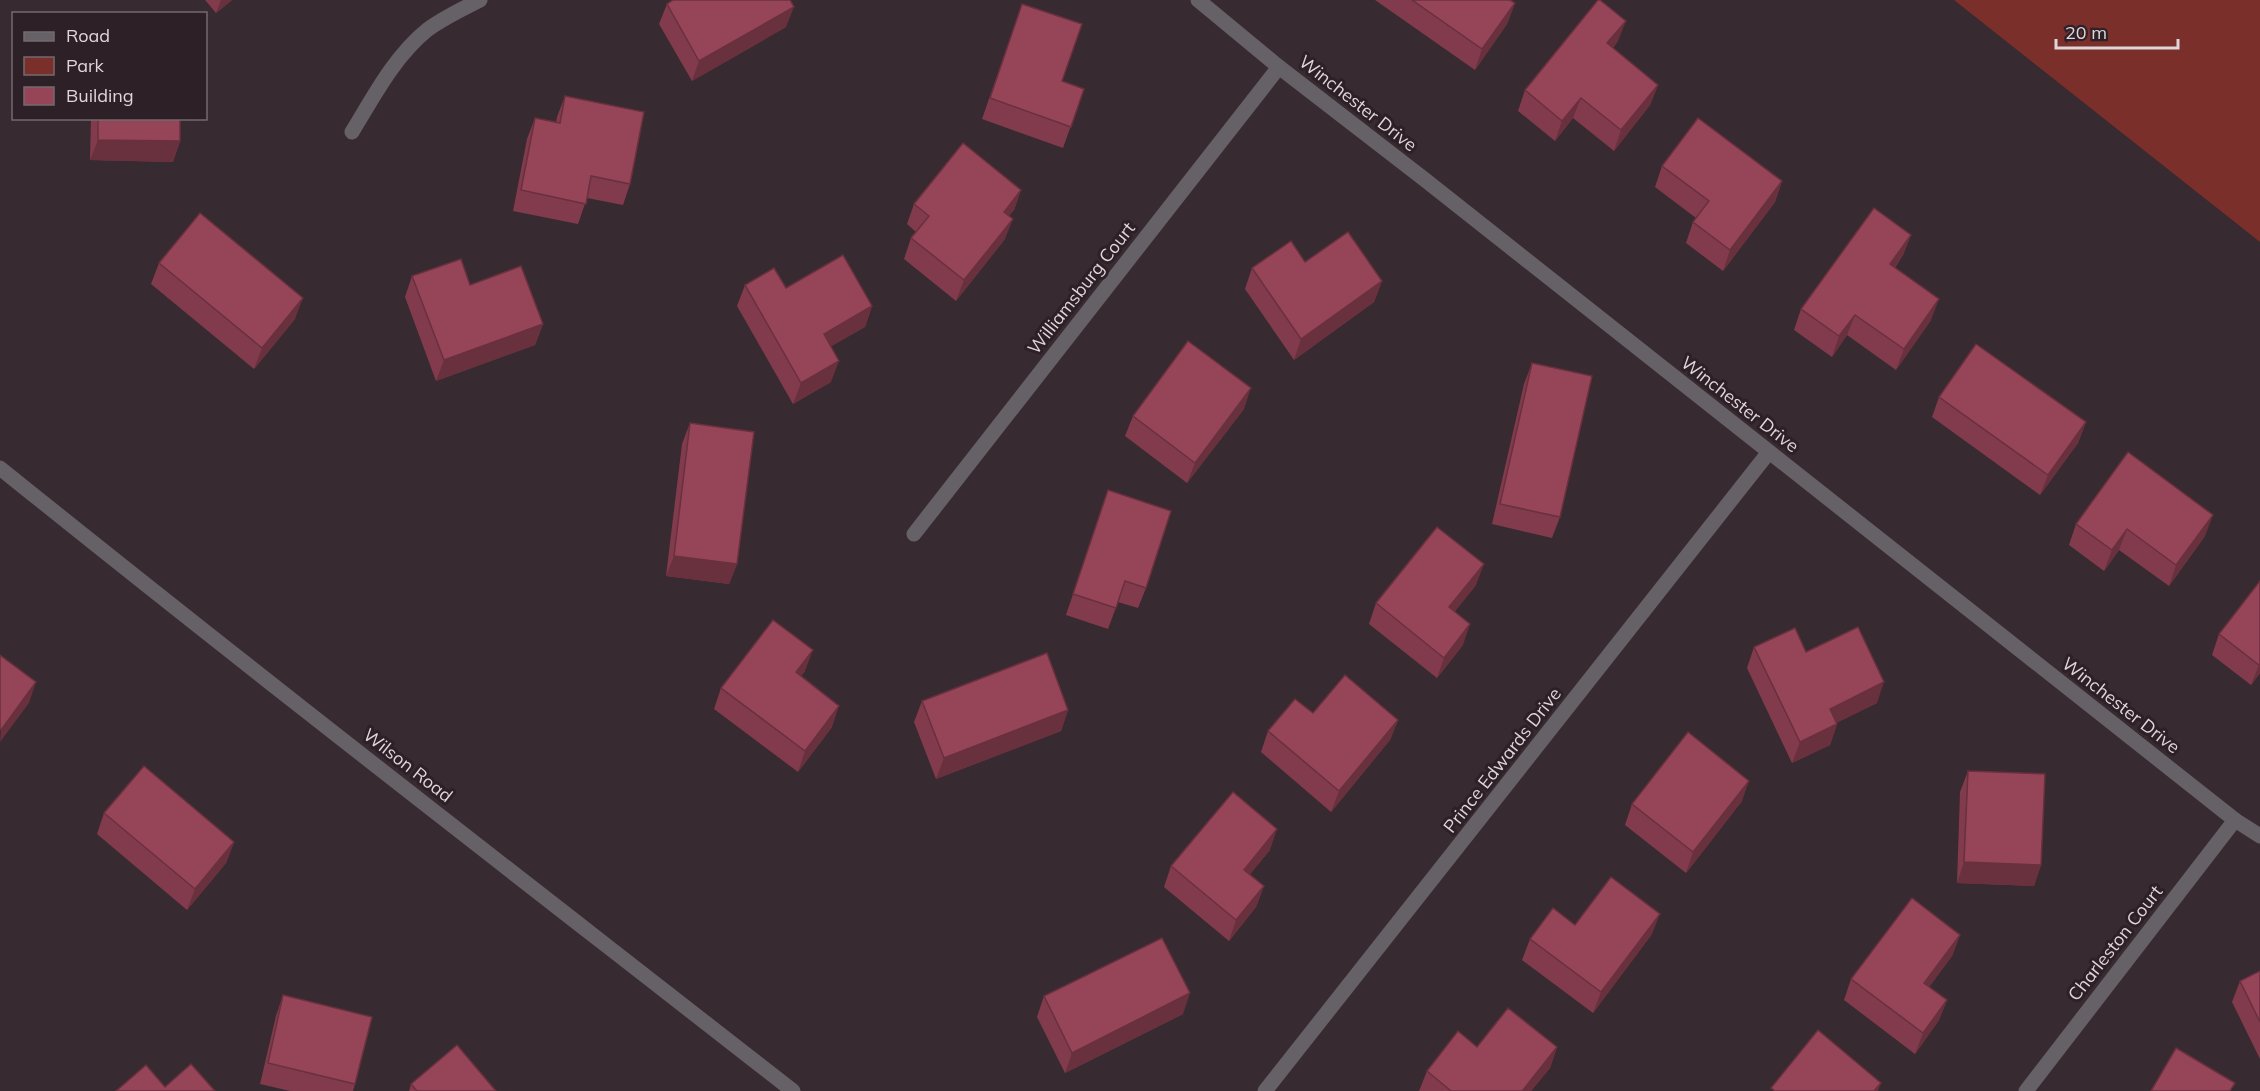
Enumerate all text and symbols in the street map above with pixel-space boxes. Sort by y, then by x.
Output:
legend [12,12,207,120]
scale bar [2056,12,2178,50]
text: 20 m [2065,21,2107,44]
text: Road [66,24,110,47]
street label: Winchester Drive [1294,50,1422,156]
text: Park [66,54,105,77]
text: Building [66,84,134,107]
street label: Williamsburg Court [1022,217,1140,359]
street label: Winchester Drive [1676,351,1804,457]
street label: Winchester Drive [2057,652,2185,758]
street label: Prince Edwards Drive [1438,683,1566,837]
street label: Wilson Road [359,723,457,807]
street label: Charleston Court [2063,881,2167,1005]

